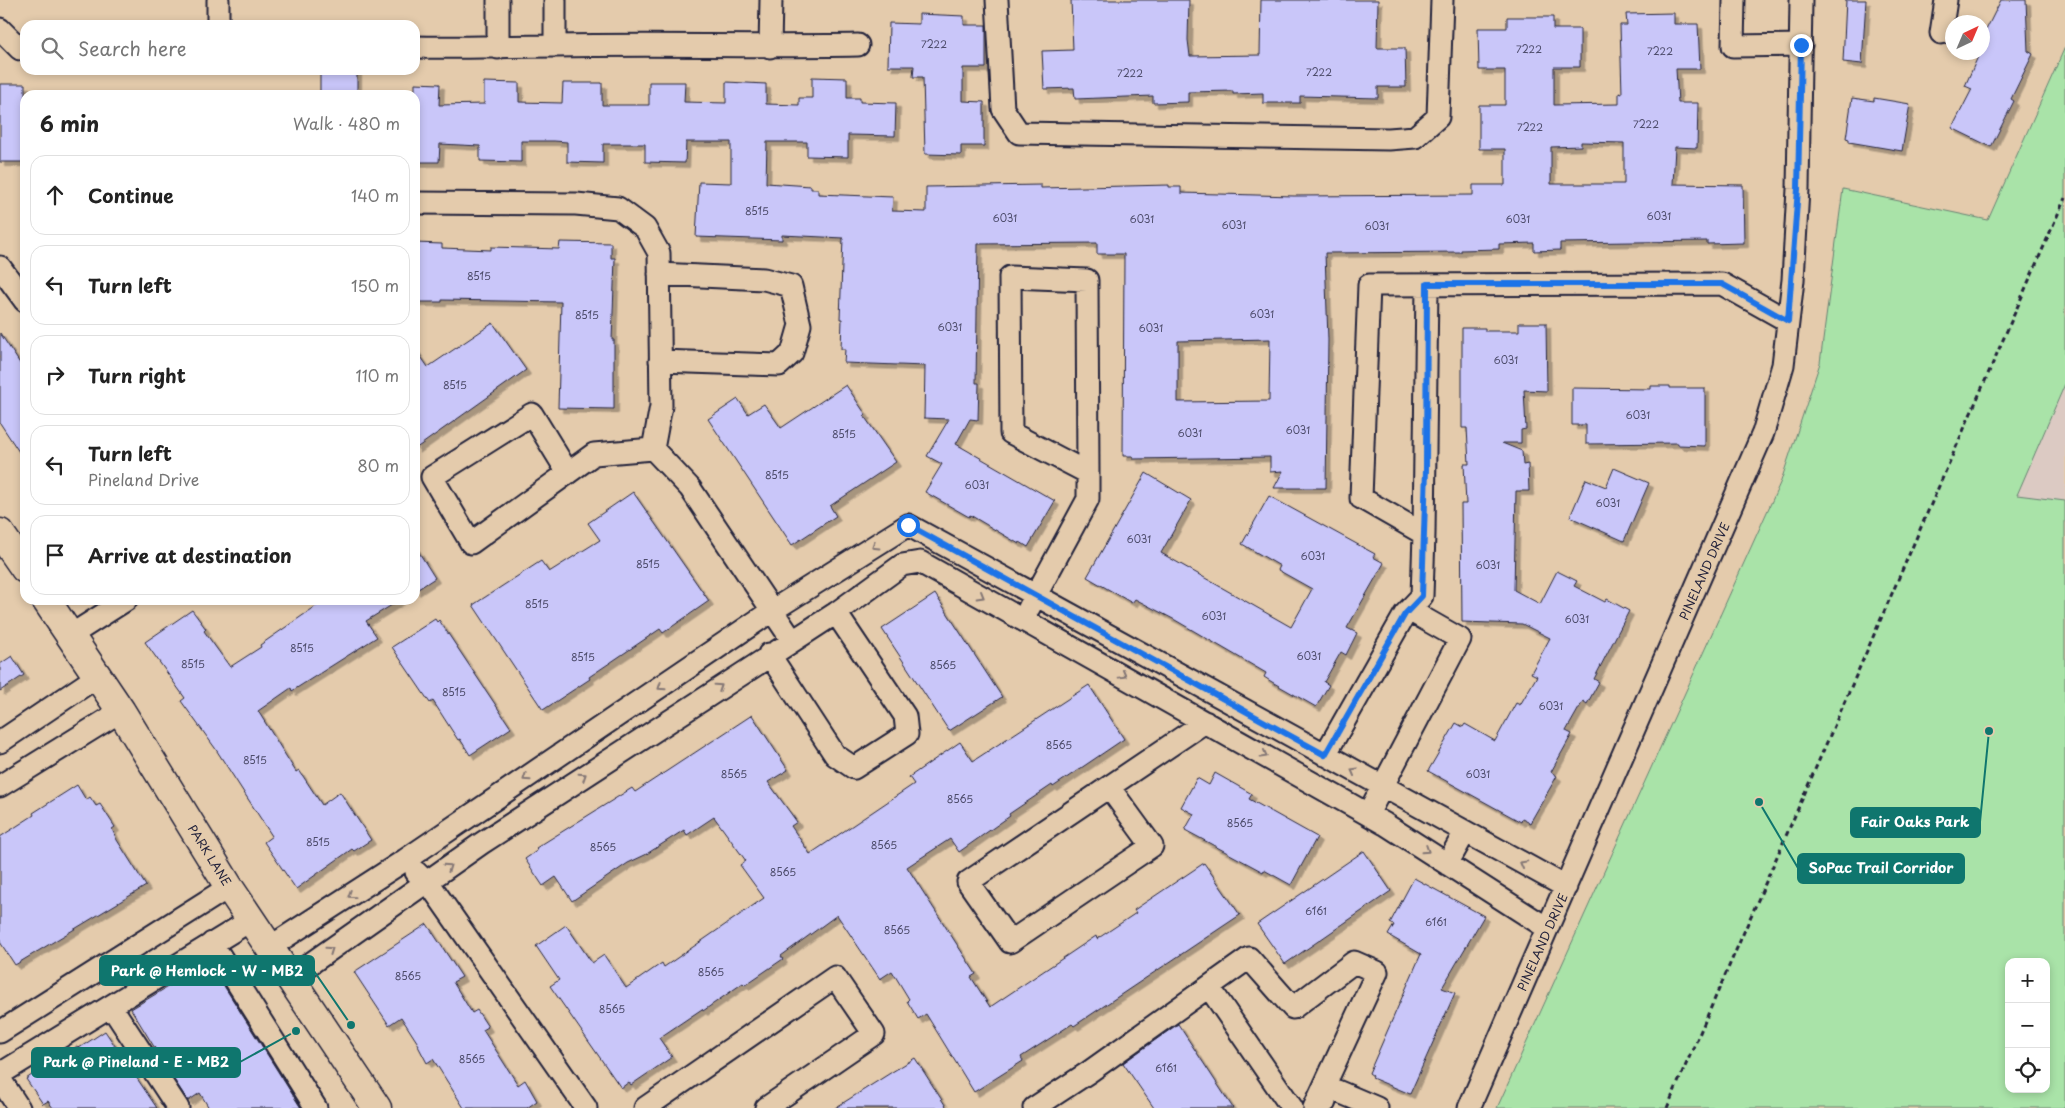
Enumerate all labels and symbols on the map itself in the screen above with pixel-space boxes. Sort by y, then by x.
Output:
north arrow [1945,15,1990,60]
route end [1790,34,1813,57]
house number: 7222 [921,36,947,51]
house number: 7222 [1516,41,1542,56]
house number: 7222 [1647,43,1673,58]
house number: 7222 [1306,64,1332,79]
house number: 7222 [1117,65,1143,80]
house number: 7222 [1633,116,1659,131]
house number: 7222 [1517,119,1543,134]
house number: 8515 [745,203,769,218]
house number: 6031 [1647,208,1671,223]
house number: 6031 [993,210,1017,225]
house number: 6031 [1130,211,1154,226]
house number: 6031 [1506,211,1530,226]
house number: 6031 [1222,217,1246,232]
house number: 6031 [1365,218,1389,233]
house number: 8515 [467,268,491,283]
house number: 6031 [1250,306,1274,321]
house number: 8515 [575,307,599,322]
house number: 6031 [938,319,962,334]
house number: 6031 [1139,320,1163,335]
house number: 6031 [1494,352,1518,367]
house number: 8515 [443,377,467,392]
house number: 6031 [1626,407,1650,422]
house number: 6031 [1286,422,1310,437]
house number: 6031 [1178,425,1202,440]
house number: 8515 [832,426,856,441]
house number: 8515 [765,467,789,482]
house number: 6031 [965,477,989,492]
house number: 6031 [1596,495,1620,510]
route start [897,514,920,537]
street label: PINELAND DRIVE [1674,519,1734,623]
house number: 6031 [1127,531,1151,546]
one-way arrow [872,540,881,549]
house number: 6031 [1301,548,1325,563]
house number: 8515 [636,556,660,571]
house number: 6031 [1476,557,1500,572]
one-way arrow [976,589,985,599]
house number: 8515 [525,596,549,611]
house number: 6031 [1202,608,1226,623]
house number: 6031 [1565,611,1589,626]
house number: 8515 [290,640,314,655]
house number: 6031 [1297,648,1321,663]
house number: 8515 [571,649,595,664]
house number: 8515 [181,656,205,671]
house number: 8565 [930,657,956,672]
one-way arrow [1117,669,1126,679]
one-way arrow [657,680,666,690]
house number: 8515 [442,684,466,699]
one-way arrow [714,684,723,693]
house number: 6031 [1539,698,1563,713]
house number: 8565 [1046,737,1072,752]
one-way arrow [1259,749,1268,759]
house number: 8515 [243,752,267,767]
house number: 8565 [721,766,747,781]
house number: 6031 [1466,766,1490,781]
one-way arrow [1350,767,1359,777]
one-way arrow [522,772,532,781]
one-way arrow [578,773,587,782]
house number: 8565 [947,791,973,806]
callout: Fair Oaks Park [1851,808,1980,837]
text: Fair Oaks Park [1861,811,1970,832]
house number: 8565 [1227,815,1253,830]
street label: PARK LANE [184,821,236,890]
house number: 8515 [306,834,330,849]
house number: 8565 [871,837,897,852]
house number: 8565 [590,839,616,854]
one-way arrow [1420,844,1429,853]
callout: SoPac Trail Corridor [1798,854,1964,883]
text: SoPac Trail Corridor [1809,857,1954,878]
one-way arrow [1520,860,1529,870]
one-way arrow [442,864,452,873]
house number: 8565 [770,864,796,879]
one-way arrow [348,888,357,898]
street label: PINELAND DRIVE [1512,890,1572,994]
house number: 6161 [1305,903,1327,918]
house number: 6161 [1425,914,1447,929]
house number: 8565 [884,922,910,937]
one-way arrow [324,947,334,956]
callout: Park @ Hemlock - W - MB2 [100,956,314,985]
text: Park @ Hemlock - W - MB2 [111,960,303,981]
house number: 8565 [698,964,724,979]
house number: 8565 [395,968,421,983]
house number: 8565 [599,1001,625,1016]
callout: Park @ Pineland - E - MB2 [32,1048,240,1077]
text: Park @ Pineland - E - MB2 [43,1051,229,1072]
house number: 8565 [459,1051,485,1066]
house number: 6161 [1155,1060,1177,1075]

